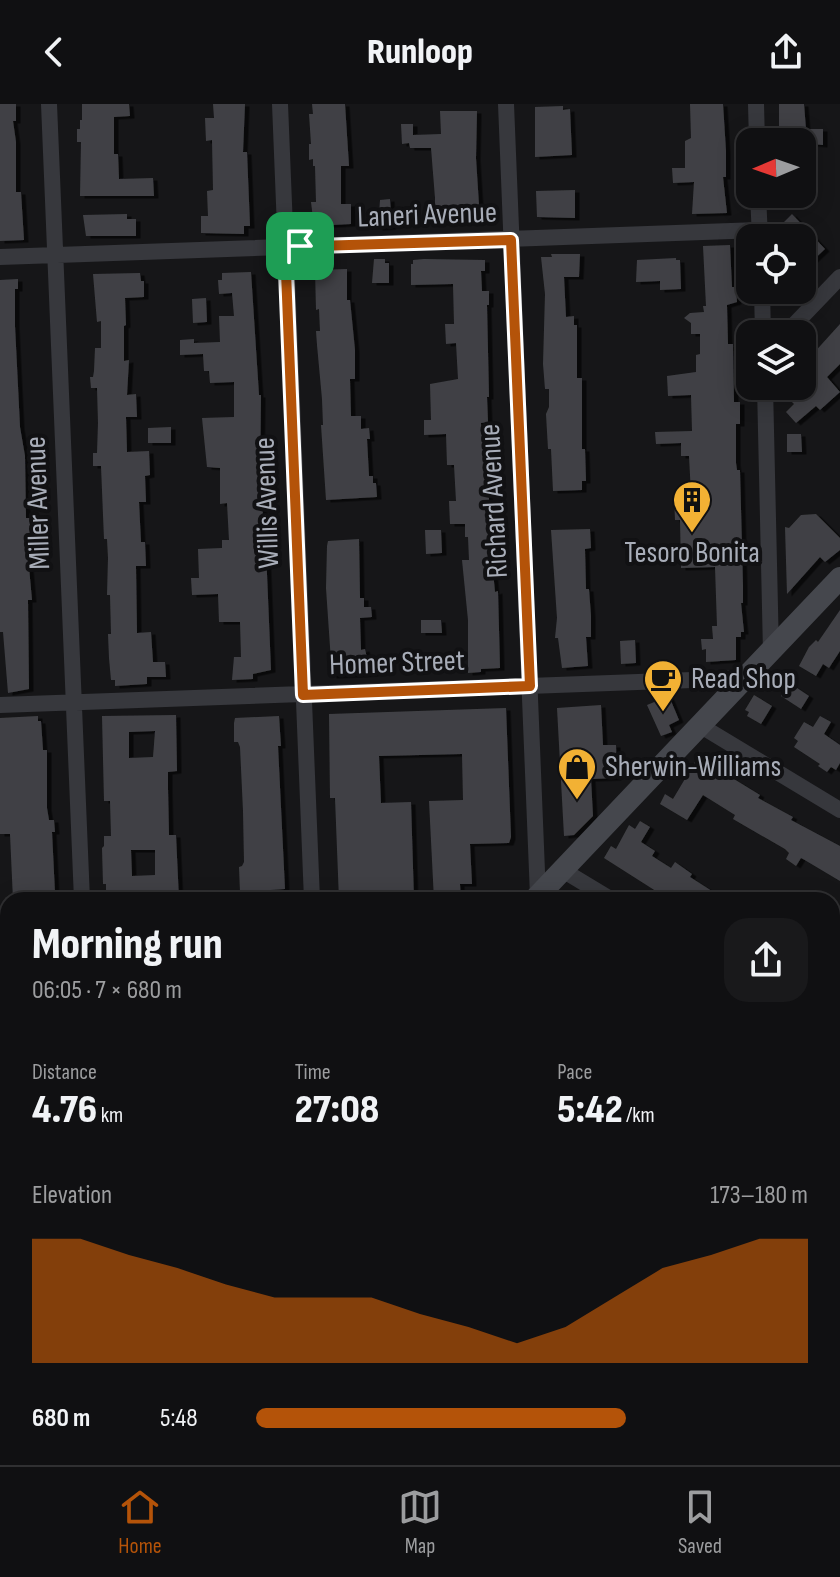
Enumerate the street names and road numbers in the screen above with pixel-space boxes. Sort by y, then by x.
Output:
street label: Laneri Avenue [356,195,498,235]
street label: Richard Avenue [472,423,516,579]
street label: Miller Avenue [18,436,58,570]
street label: Willis Avenue [247,437,287,569]
street label: Homer Street [329,643,465,683]

